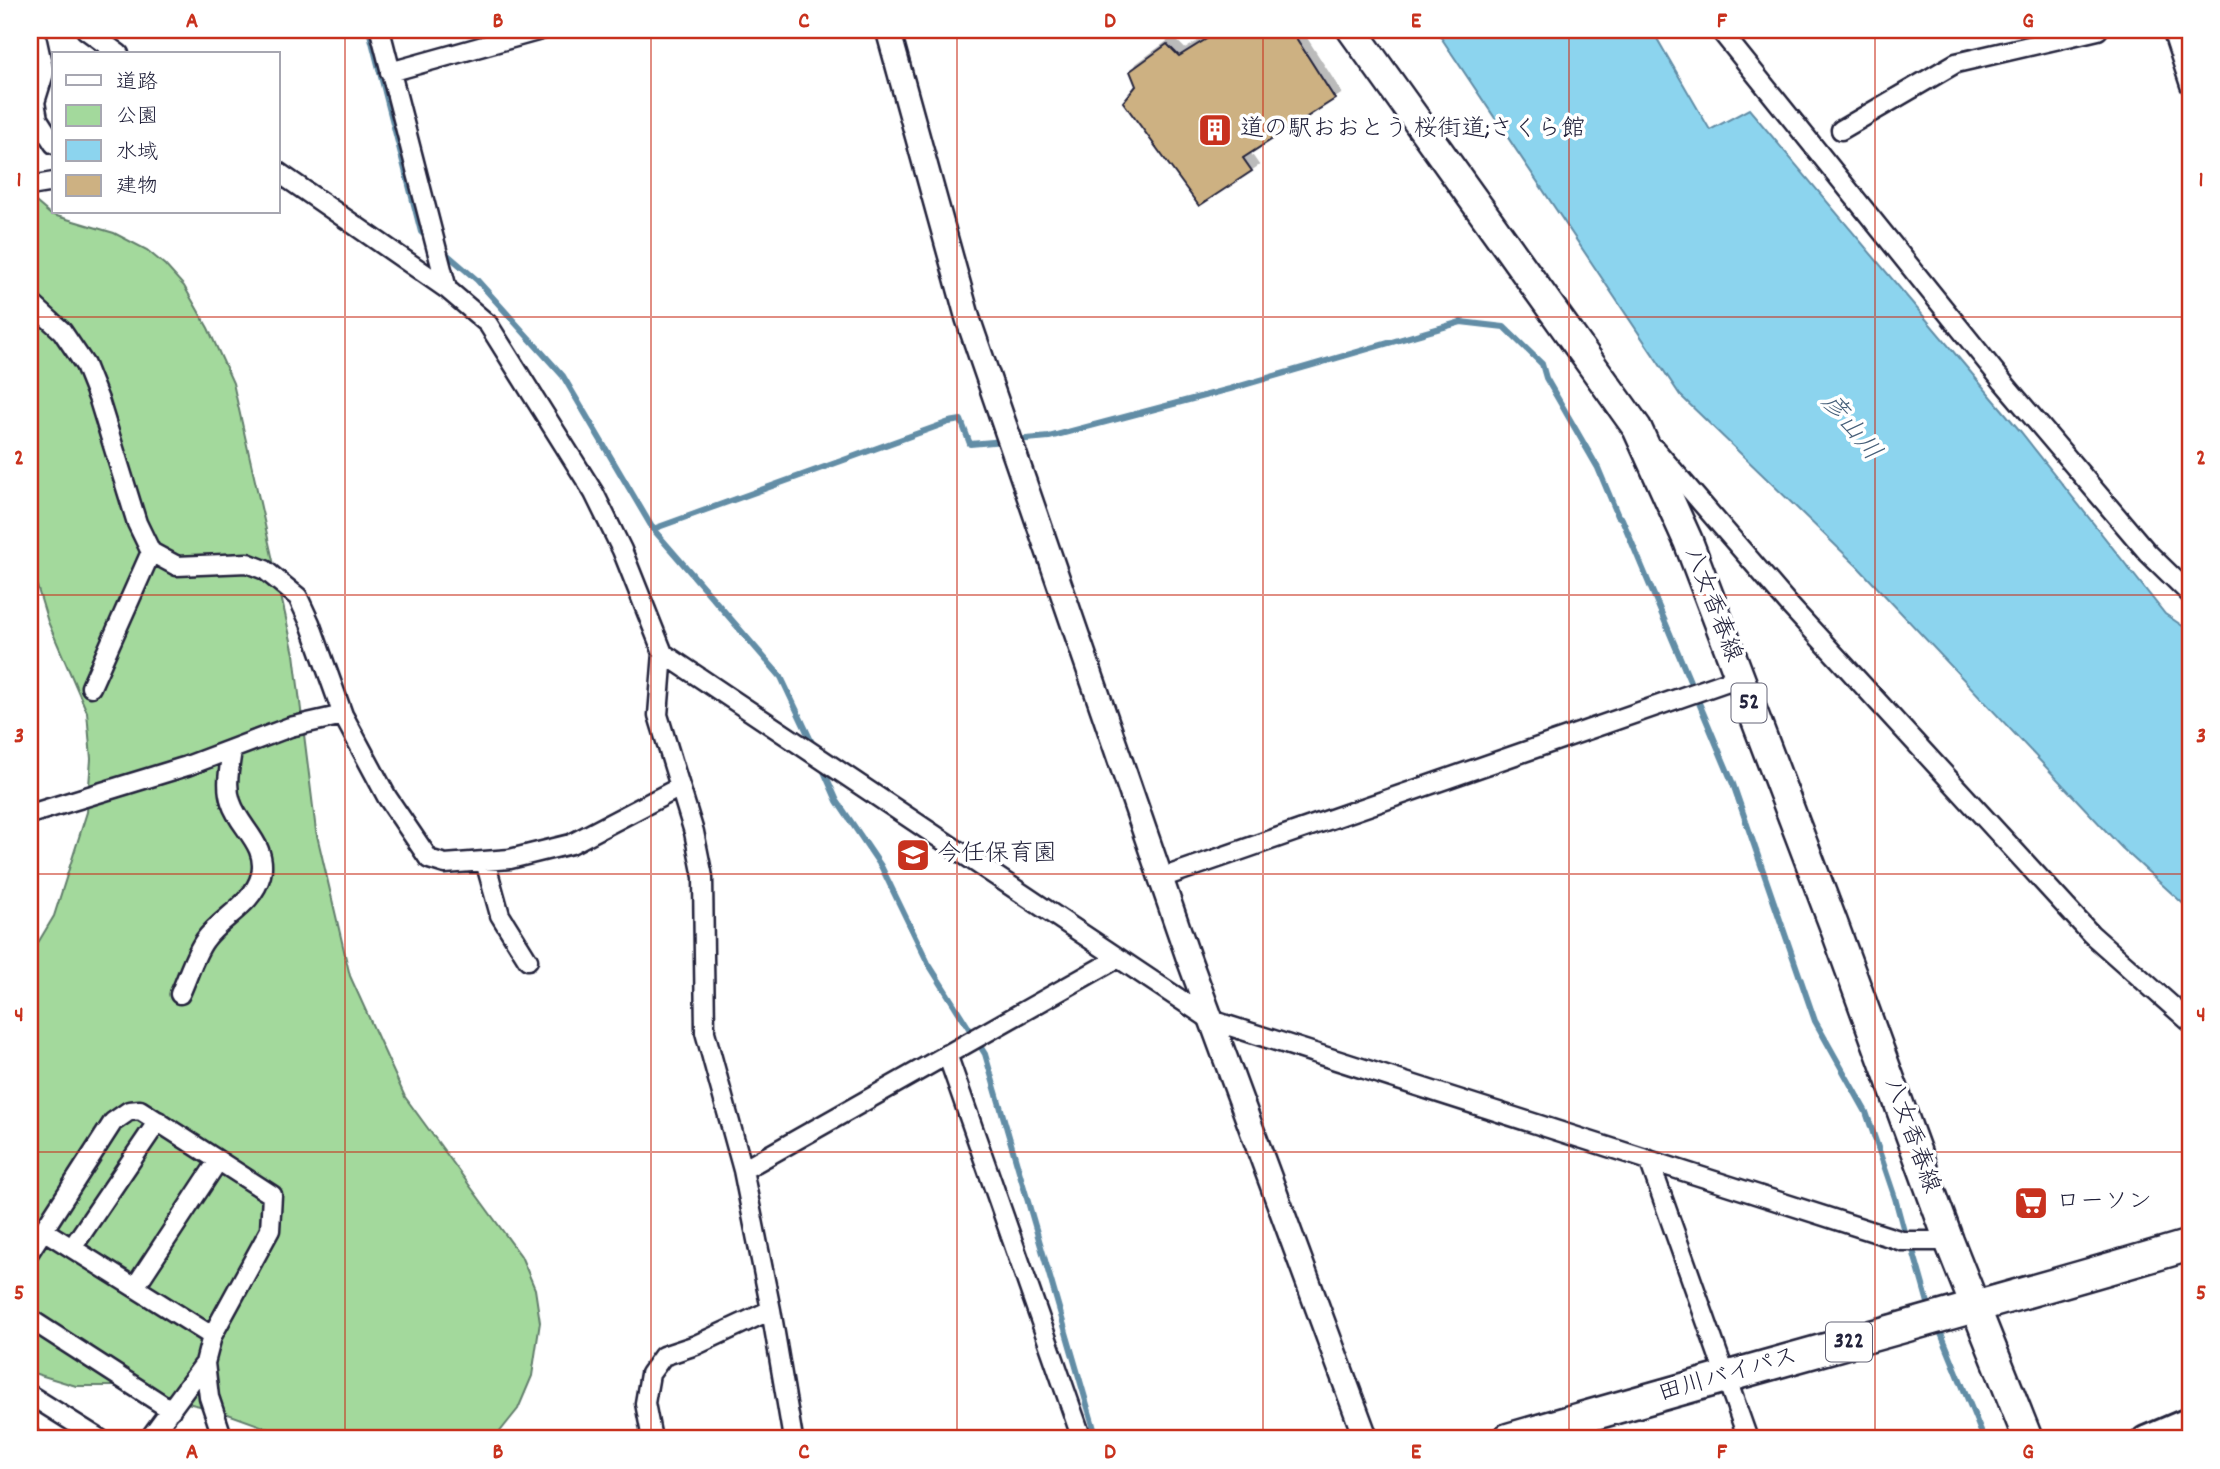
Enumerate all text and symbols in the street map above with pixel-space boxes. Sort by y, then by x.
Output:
text: A [186,6,198,39]
text: B [493,6,504,39]
text: C [798,6,810,39]
text: D [1104,6,1116,39]
text: E [1411,6,1422,39]
text: F [1717,6,1728,39]
text: G [2022,6,2034,39]
legend [52,52,280,214]
text: 道路 [116,69,158,99]
text: 公園 [116,103,158,133]
building icon: 道の駅おおとう 桜街道;さくら館 [1196,111,1234,149]
place label: 道の駅おおとう 桜街道;さくら館 [1240,113,1585,147]
text: 水域 [116,139,158,169]
text: 1 [16,165,22,198]
text: 1 [2198,165,2204,198]
text: 建物 [116,173,158,203]
water label: 彦山川 [1811,386,1889,470]
text: 2 [14,443,24,476]
text: 2 [2196,443,2206,476]
street label: 八女香春線 [1675,543,1749,667]
road number: 52 [1732,684,1766,722]
text: 3 [14,721,24,754]
text: 3 [2196,721,2206,754]
school or university icon: 今任保育園 [894,836,932,874]
place label: 今任保育園 [937,838,1057,872]
text: 4 [14,1000,24,1033]
text: 4 [2196,1000,2206,1033]
street label: 八女香春線 [1875,1074,1947,1198]
supermarket icon: ローソン [2012,1184,2050,1222]
place label: ローソン [2056,1186,2152,1220]
text: 5 [14,1278,24,1311]
text: 5 [2196,1278,2206,1311]
road number: 322 [1826,1322,1872,1362]
street label: 田川バイパス [1654,1340,1802,1412]
text: A [186,1437,198,1469]
text: B [493,1437,504,1469]
text: C [798,1437,810,1469]
text: D [1104,1437,1116,1469]
text: E [1411,1437,1422,1469]
text: F [1717,1437,1728,1469]
text: G [2022,1437,2034,1469]

